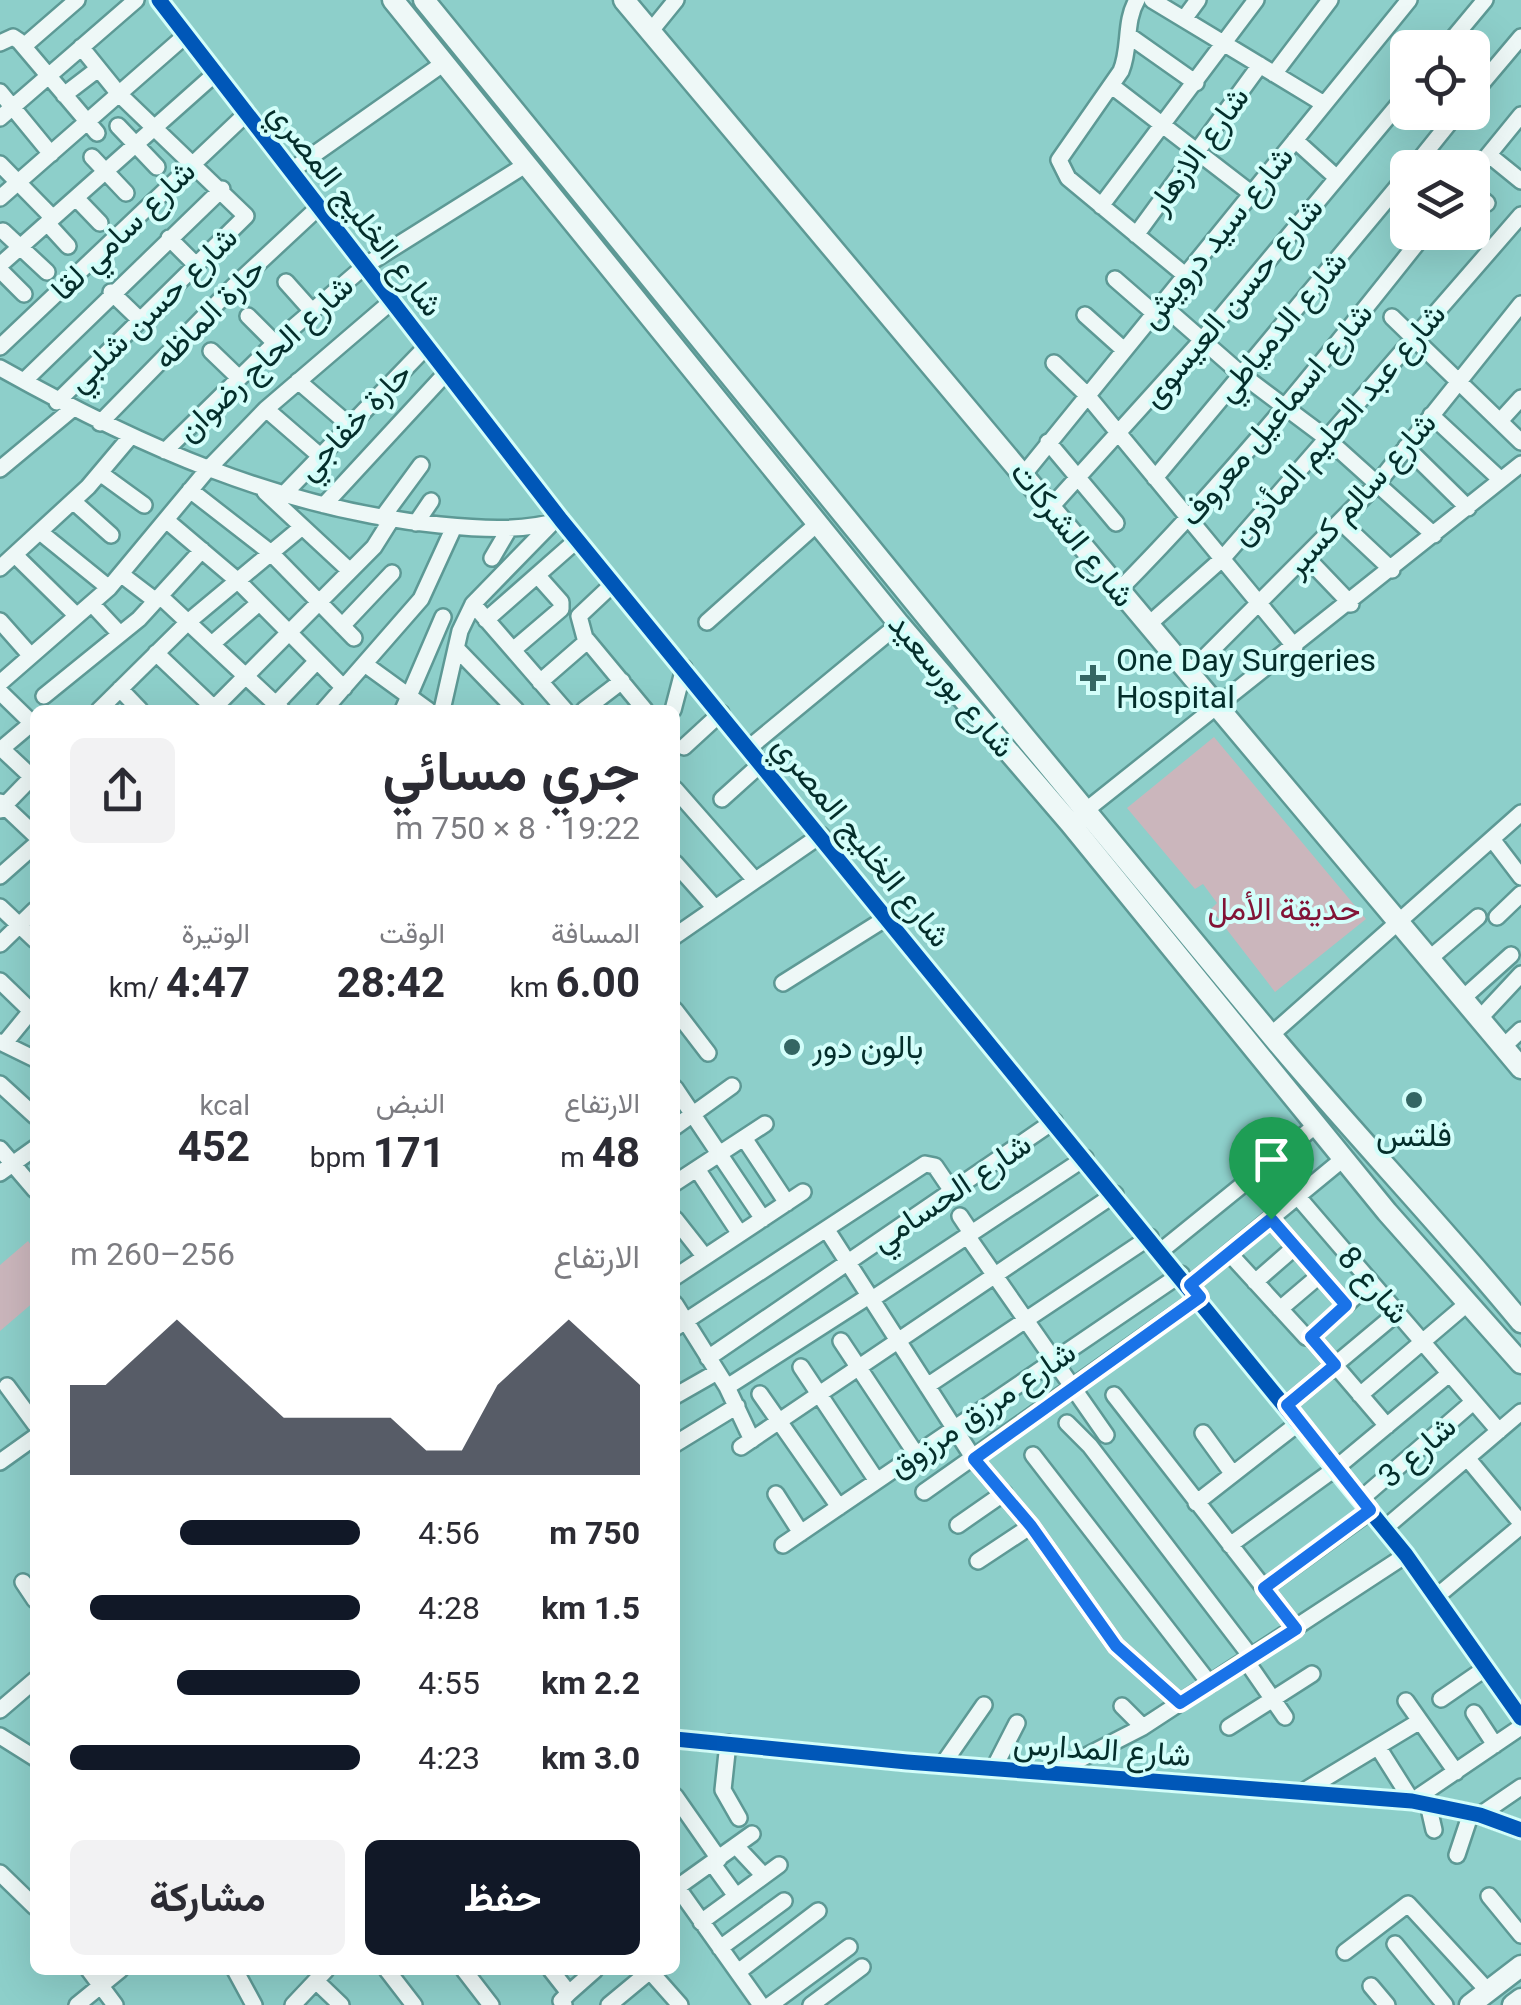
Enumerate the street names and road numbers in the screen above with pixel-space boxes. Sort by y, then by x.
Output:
street label: شارع الازهار [1139,79,1259,224]
street label: شارع الخليج المصري [255,94,452,328]
street label: شارع سيد درويش [1131,138,1303,338]
street label: شارع سامي لقا [43,152,208,313]
street label: شارع حسن العيسوى [1133,189,1333,417]
street label: شارع حسن شلبي [59,218,250,405]
street label: شارع الدمياطي [1207,243,1360,413]
street label: حارة الماظه [145,249,273,377]
street label: شارع الحاج رضوان [169,267,363,451]
street label: شارع اسماعيل معروف [1172,295,1383,535]
street label: شارع عبد الحليم المأذون [1223,295,1456,555]
street label: حارة خفاجي [289,354,424,493]
street label: شارع سالم كسبر [1276,404,1446,587]
street label: شارع الشركات [1001,454,1143,616]
street label: شارع بورسعيد [878,605,1023,767]
street label: شارع الخليج المصري [759,727,959,959]
street label: شارع الحسامي [864,1125,1042,1265]
street label: شارع 8 [1328,1238,1418,1334]
street label: شارع مرزق مرزوق [881,1333,1084,1488]
street label: شارع 3 [1370,1407,1466,1497]
street label: شارع المدارس [1012,1724,1192,1777]

